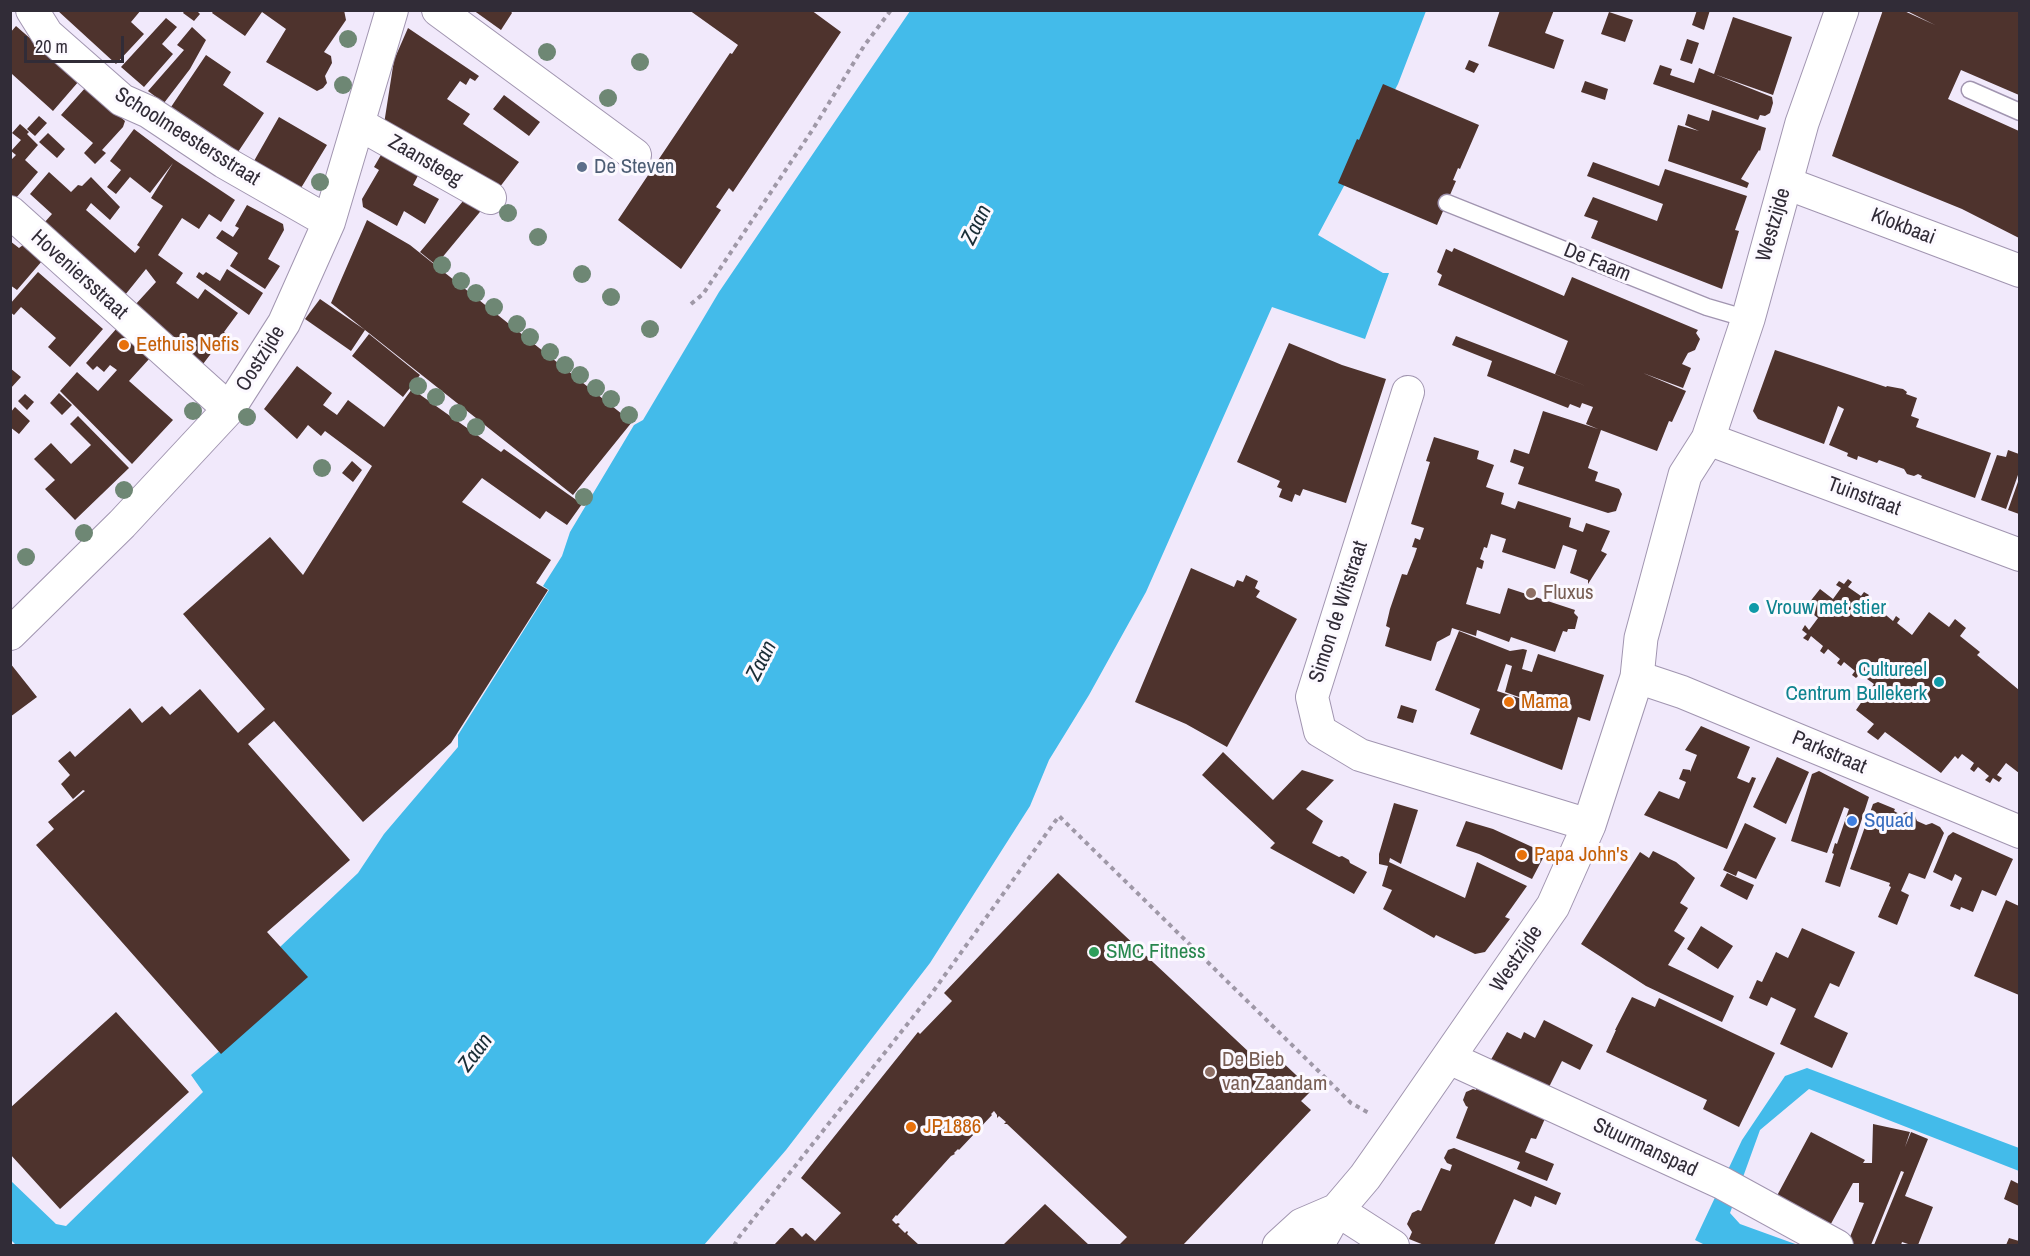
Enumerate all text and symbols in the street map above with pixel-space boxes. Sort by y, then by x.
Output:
scale bar [27,24,128,62]
text: 20 m [35,34,68,59]
street label: Schoolmeestersstraat [110,82,264,192]
street label: Zaansteeg [383,130,467,192]
place label: De Steven [594,154,674,180]
marker: De Steven [575,160,589,174]
street label: Westzijde [1752,185,1796,265]
water label: Zaan [956,201,998,249]
street label: Klokbaai [1867,203,1939,251]
street label: Hoveniersstraat [25,225,133,325]
street label: De Faam [1560,238,1634,288]
street label: Oostzijde [231,321,291,397]
place label: Eethuis Nefis [136,332,239,358]
marker: Eethuis Nefis [117,338,131,352]
street label: Tuinstraat [1824,472,1904,522]
street label: Simon de Witstraat [1304,538,1374,686]
place label: Fluxus [1543,580,1594,606]
marker: Fluxus [1524,586,1538,600]
place label: Vrouw met stier [1766,595,1886,621]
marker: Vrouw met stier [1747,601,1761,615]
water label: Zaan [741,637,783,685]
place label: Cultureel Centrum Bullekerk [1785,657,1927,707]
marker: Cultureel Centrum Bullekerk [1932,675,1946,689]
place label: Mama [1521,689,1569,715]
marker: Mama [1502,695,1516,709]
street label: Parkstraat [1788,726,1870,780]
place label: Squad [1864,808,1914,834]
marker: Squad [1845,814,1859,828]
place label: Papa John's [1534,842,1628,868]
marker: Papa John's [1515,848,1529,862]
street label: Westzijde [1485,921,1549,997]
place label: SMC Fitness [1106,939,1206,965]
marker: SMC Fitness [1087,945,1101,959]
water label: Zaan [453,1029,499,1077]
place label: De Bieb van Zaandam [1222,1047,1327,1097]
marker: De Bieb van Zaandam [1203,1065,1217,1079]
street label: Stuurmanspad [1589,1113,1701,1183]
place label: JP1886 [923,1114,981,1140]
marker: JP1886 [904,1120,918,1134]

